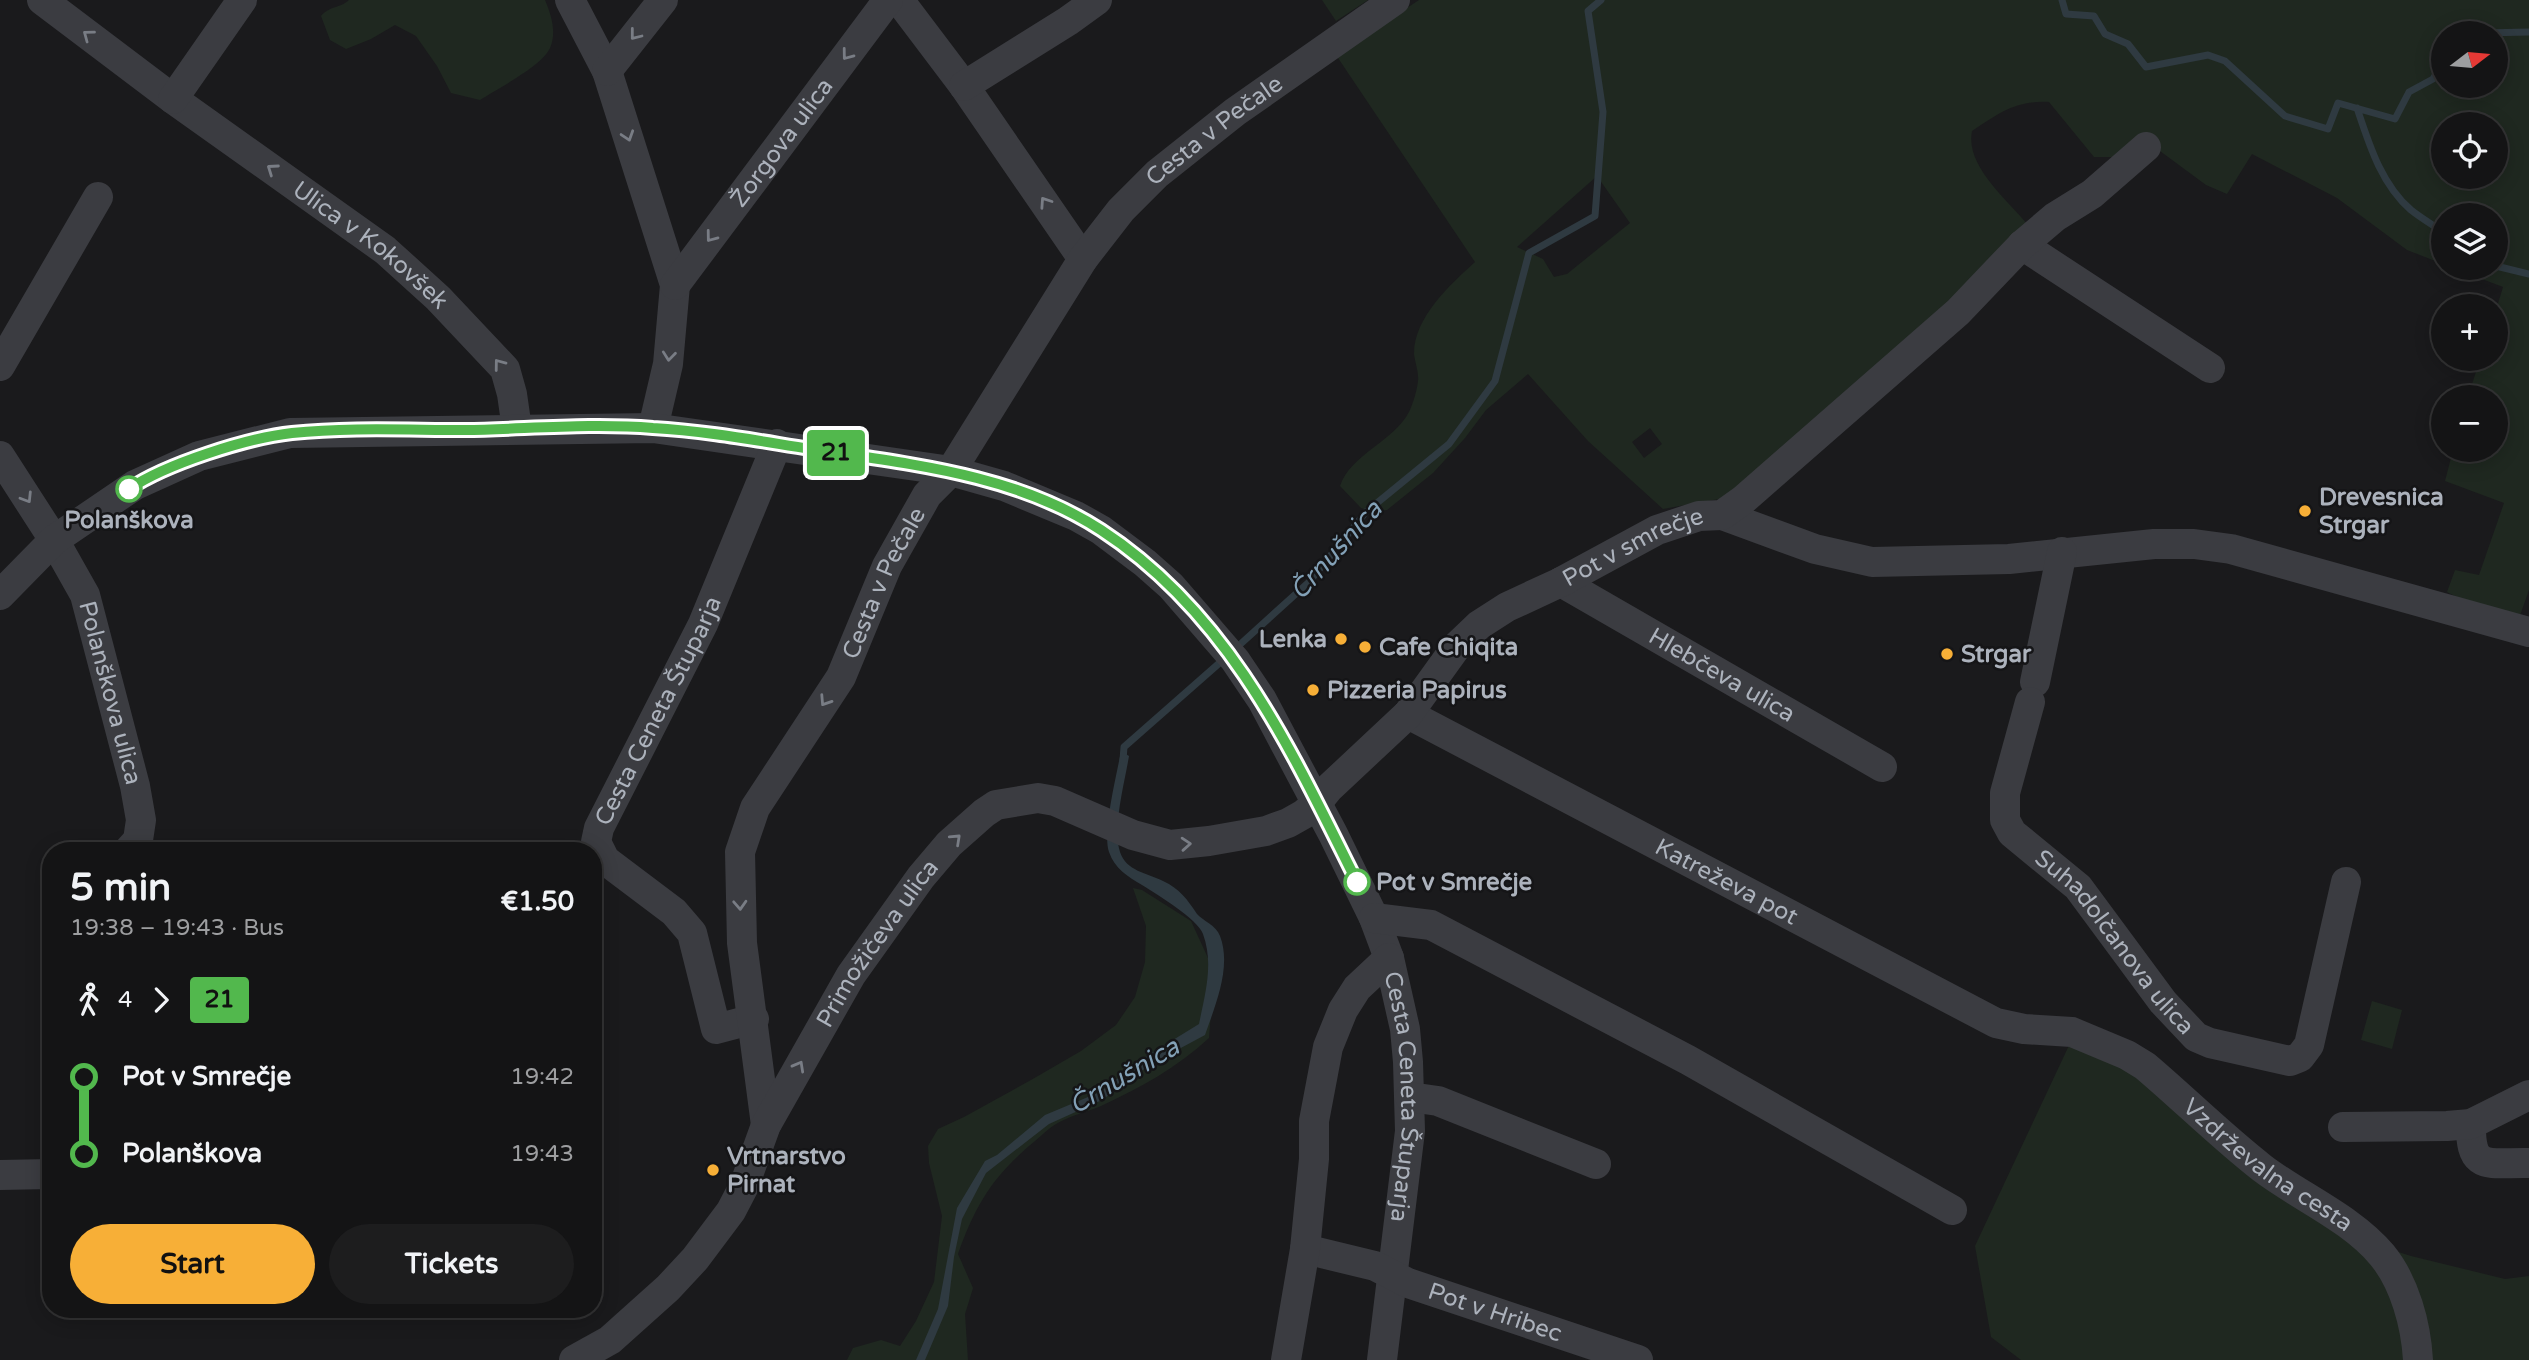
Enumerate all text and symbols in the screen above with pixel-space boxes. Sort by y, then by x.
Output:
north arrow [2431,21,2508,98]
map controls [2431,21,2508,462]
one-way arrow [630,28,643,40]
one-way arrow [84,30,96,43]
one-way arrow [843,47,856,59]
street label: Cesta v Pečale [1139,69,1288,192]
street label: Žorgova ulica [724,72,839,213]
button: locate [2431,112,2508,189]
one-way arrow [620,129,634,141]
one-way arrow [267,165,280,177]
street label: Ulica v Kokovšek [287,175,455,315]
one-way arrow [1041,197,1053,210]
button: layers [2431,203,2508,280]
one-way arrow [706,229,719,241]
button: + [2431,294,2508,371]
one-way arrow [661,350,676,361]
one-way arrow [495,359,508,372]
button: − [2431,385,2508,462]
line badge: 21 [804,430,868,476]
text: 21 [821,438,851,467]
marker: Polanškova [116,476,142,502]
place label: Drevesnica Strgar [2319,483,2444,540]
one-way arrow [19,490,32,503]
water label: Črnušnica [1283,493,1389,606]
street label: Pot v smrečje [1557,501,1707,593]
street label: Cesta v Pečale [836,502,932,663]
marker: Drevesnica Strgar [2297,503,2313,519]
place label: Polanškova [64,506,194,535]
street label: Cesta Ceneta Štuparja [588,592,727,830]
street label: Polanškova ulica [73,598,148,788]
street label: Hlebčeva ulica [1644,621,1800,728]
place label: Lenka [1259,625,1327,654]
marker: Lenka [1333,631,1349,647]
place label: Cafe Chiqita [1379,633,1518,662]
marker: Cafe Chiqita [1357,639,1373,655]
place label: Strgar [1961,640,2032,669]
marker: Strgar [1939,646,1955,662]
place label: Pizzeria Papirus [1327,676,1507,705]
marker: Pizzeria Papirus [1305,682,1321,698]
one-way arrow [821,694,834,707]
street label: Katreževa pot [1650,832,1803,931]
one-way arrow [947,834,960,847]
one-way arrow [1181,837,1192,852]
street label: Suhadolčanova ulica [2029,843,2201,1041]
street label: Primožičeva ulica [810,853,944,1032]
text: 5 min [70,865,171,911]
place label: Pot v Smrečje [1376,868,1533,897]
marker: Pot v Smrečje [1344,869,1370,895]
text: €1.50 [501,886,574,917]
one-way arrow [733,900,748,911]
text: 19:38 – 19:43 · Bus [70,914,284,942]
street label: Cesta Ceneta Štuparja [1378,968,1425,1224]
icon: walk [70,981,108,1019]
icon: forward [142,981,180,1019]
text: 21 [204,985,235,1014]
text: 4 [118,986,132,1014]
water label: Črnušnica [1063,1030,1186,1121]
one-way arrow [791,1060,804,1073]
text: Pot v Smrečje [122,1061,291,1092]
text: 19:42 [510,1063,574,1091]
street label: Vzdrževalna cesta [2177,1092,2359,1238]
text: Polanškova [122,1138,262,1169]
text: 19:43 [510,1140,574,1168]
place label: Vrtnarstvo Pirnat [727,1142,846,1199]
marker: Vrtnarstvo Pirnat [705,1162,721,1178]
button: Start [70,1224,315,1304]
button: Tickets [329,1224,574,1304]
street label: Pot v Hribec [1424,1276,1566,1348]

